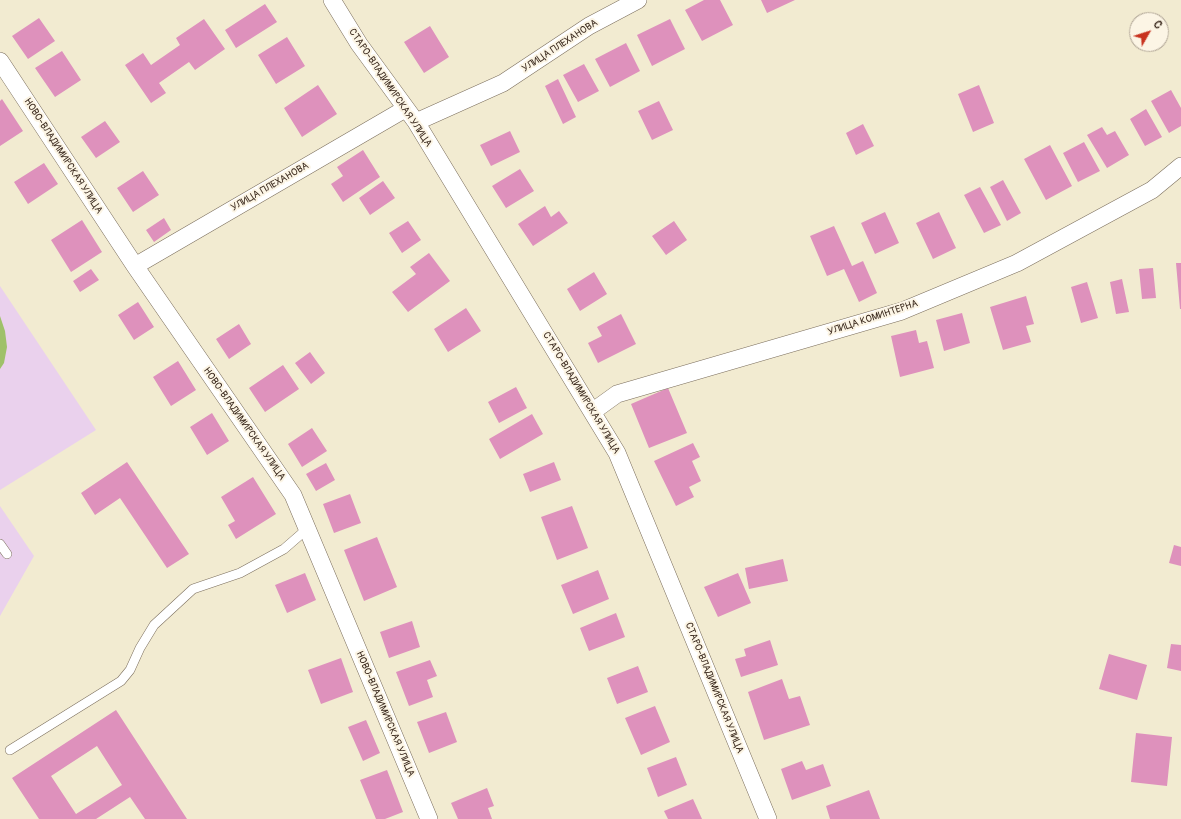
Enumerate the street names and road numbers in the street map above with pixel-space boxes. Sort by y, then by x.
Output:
street label: УЛИЦА ПЛЕХАНОВА [520,17,600,75]
street label: СТАРО-ВЛАДИМИРСКАЯ УЛИЦА [346,27,434,149]
street label: НОВО-ВЛАДИМИРСКАЯ УЛИЦА [21,96,105,216]
street label: УЛИЦА ПЛЕХАНОВА [229,160,311,214]
street label: УЛИЦА КОМИНТЕРНА [826,298,920,338]
street label: СТАРО-ВЛАДИМИРСКАЯ УЛИЦА [540,330,622,456]
street label: НОВО-ВЛАДИМИРСКАЯ УЛИЦА [200,365,288,483]
street label: СТАРО-ВЛАДИМИРСКАЯ УЛИЦА [682,621,746,755]
street label: НОВО-ВЛАДИМИРСКАЯ УЛИЦА [353,649,417,779]

